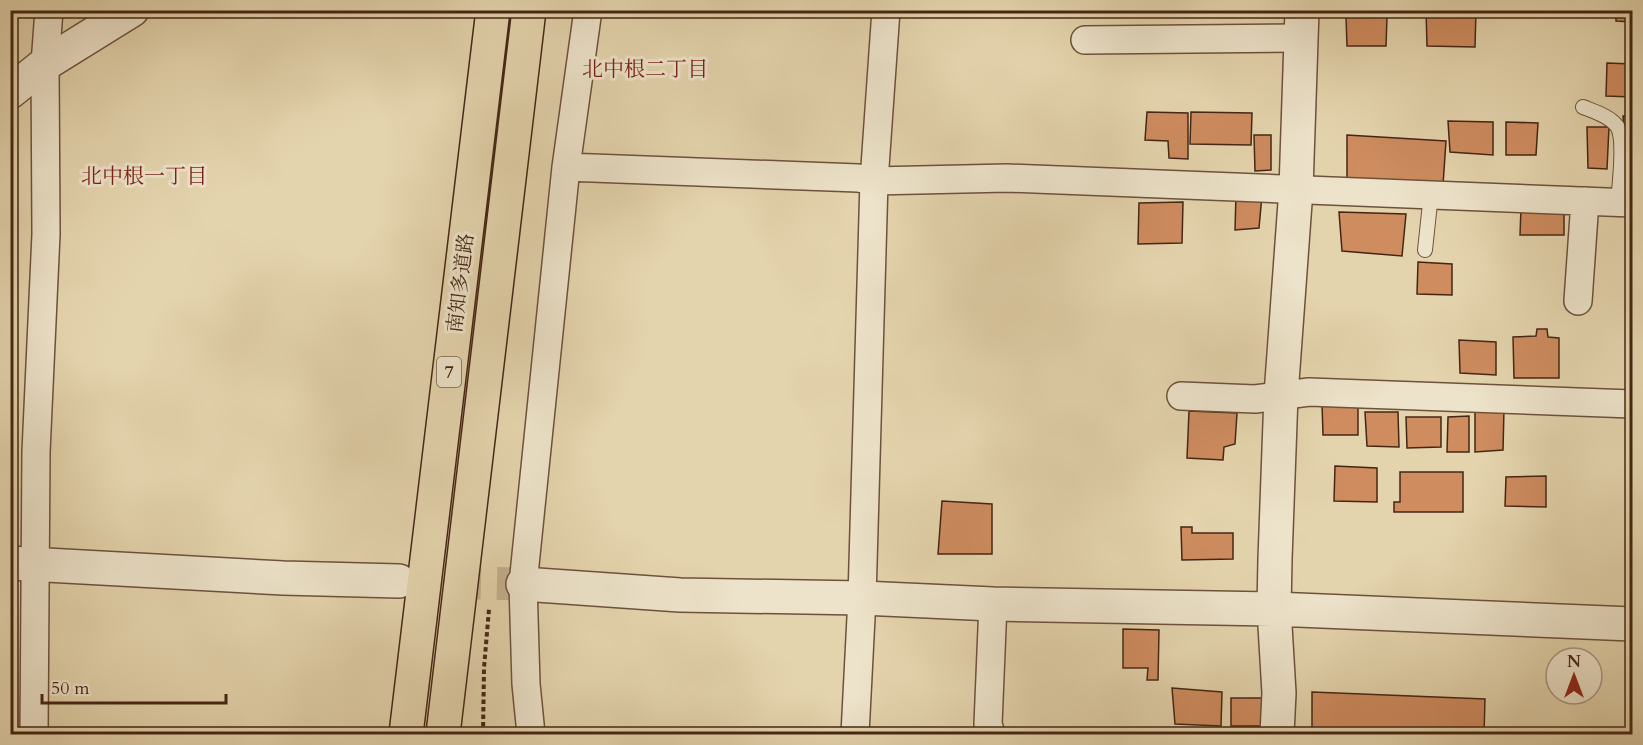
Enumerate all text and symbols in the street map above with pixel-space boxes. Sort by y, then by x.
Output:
district label: 北中根二丁目 [582,55,708,84]
district label: 北中根一丁目 [81,162,207,191]
street label: 南知多道路 [441,232,480,334]
road number: 7 [437,357,461,387]
north arrow [1544,646,1604,706]
text: N [1567,651,1581,673]
scale bar [42,667,226,705]
text: 50 m [51,676,90,701]

